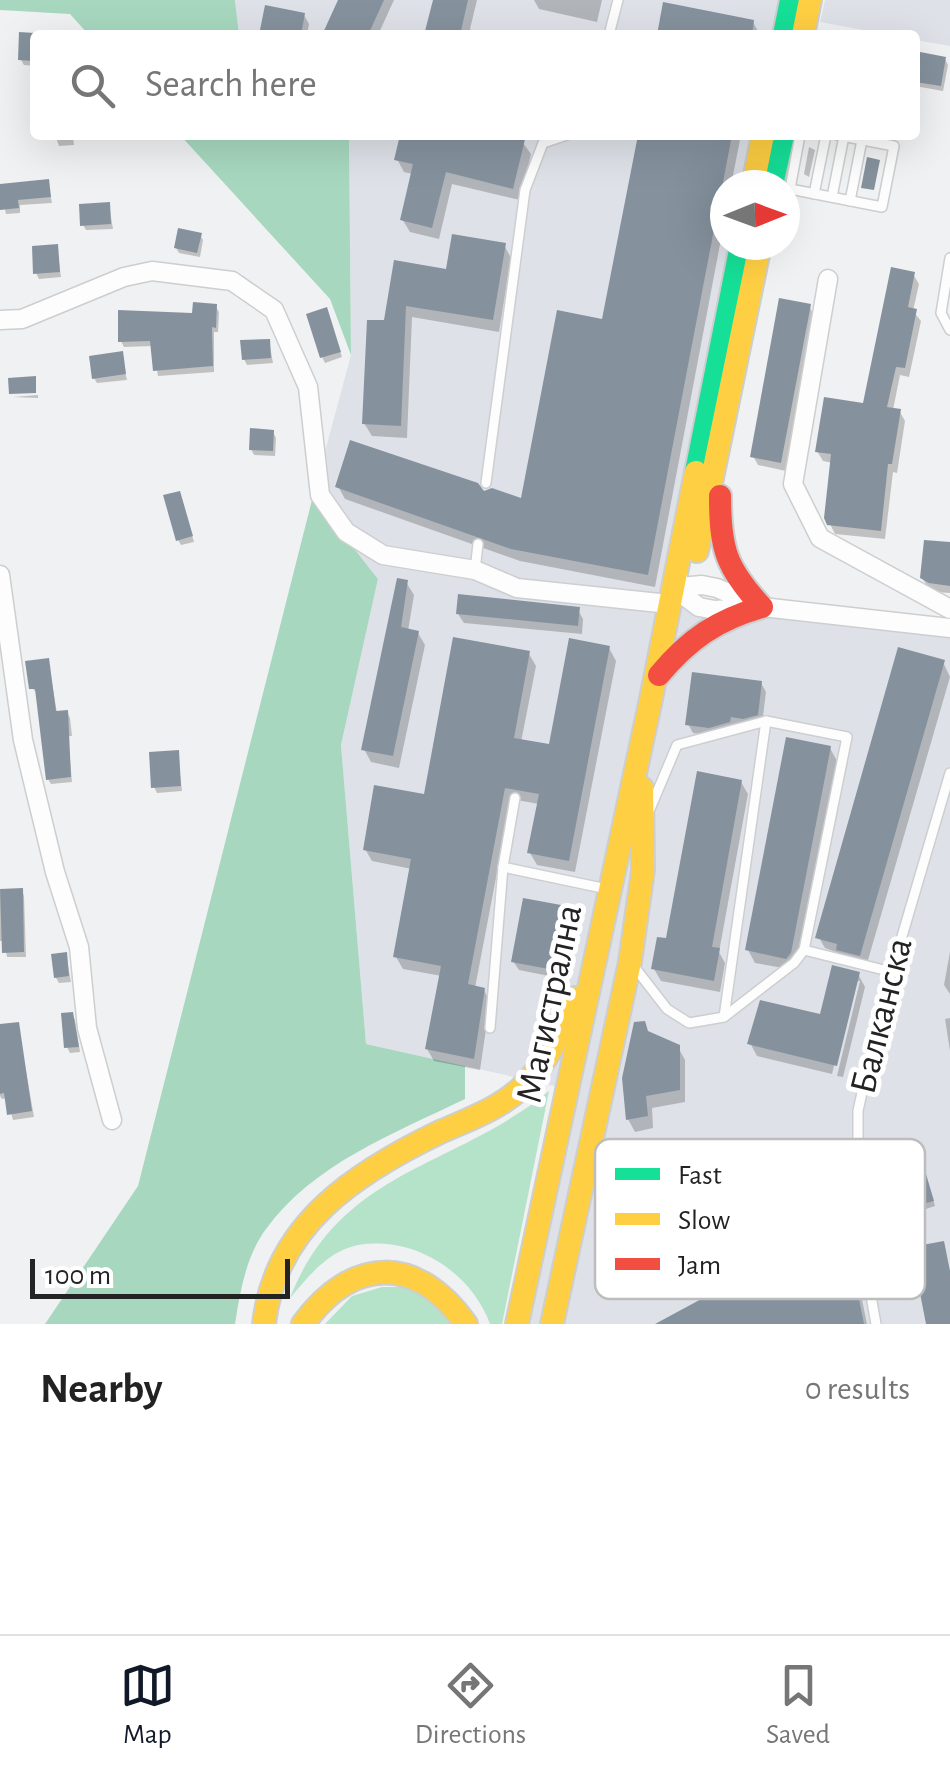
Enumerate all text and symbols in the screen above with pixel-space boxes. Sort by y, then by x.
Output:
search box [30,30,920,140]
icon: search [65,58,120,113]
text: Search here [145,66,317,104]
north arrow [710,170,800,260]
street label: Магистрална [510,901,590,1107]
street label: Балканска [844,934,920,1098]
legend [595,1139,925,1299]
text: Fast [678,1162,722,1190]
text: Slow [678,1207,730,1235]
text: Jam [678,1252,721,1280]
scale bar [30,1254,290,1298]
text: 100 m [45,1262,111,1290]
text: Nearby [40,1368,163,1410]
text: 0 results [805,1373,910,1405]
tab: Map [120,1658,175,1752]
tab: Directions [415,1658,526,1752]
tab: Saved [766,1658,830,1752]

